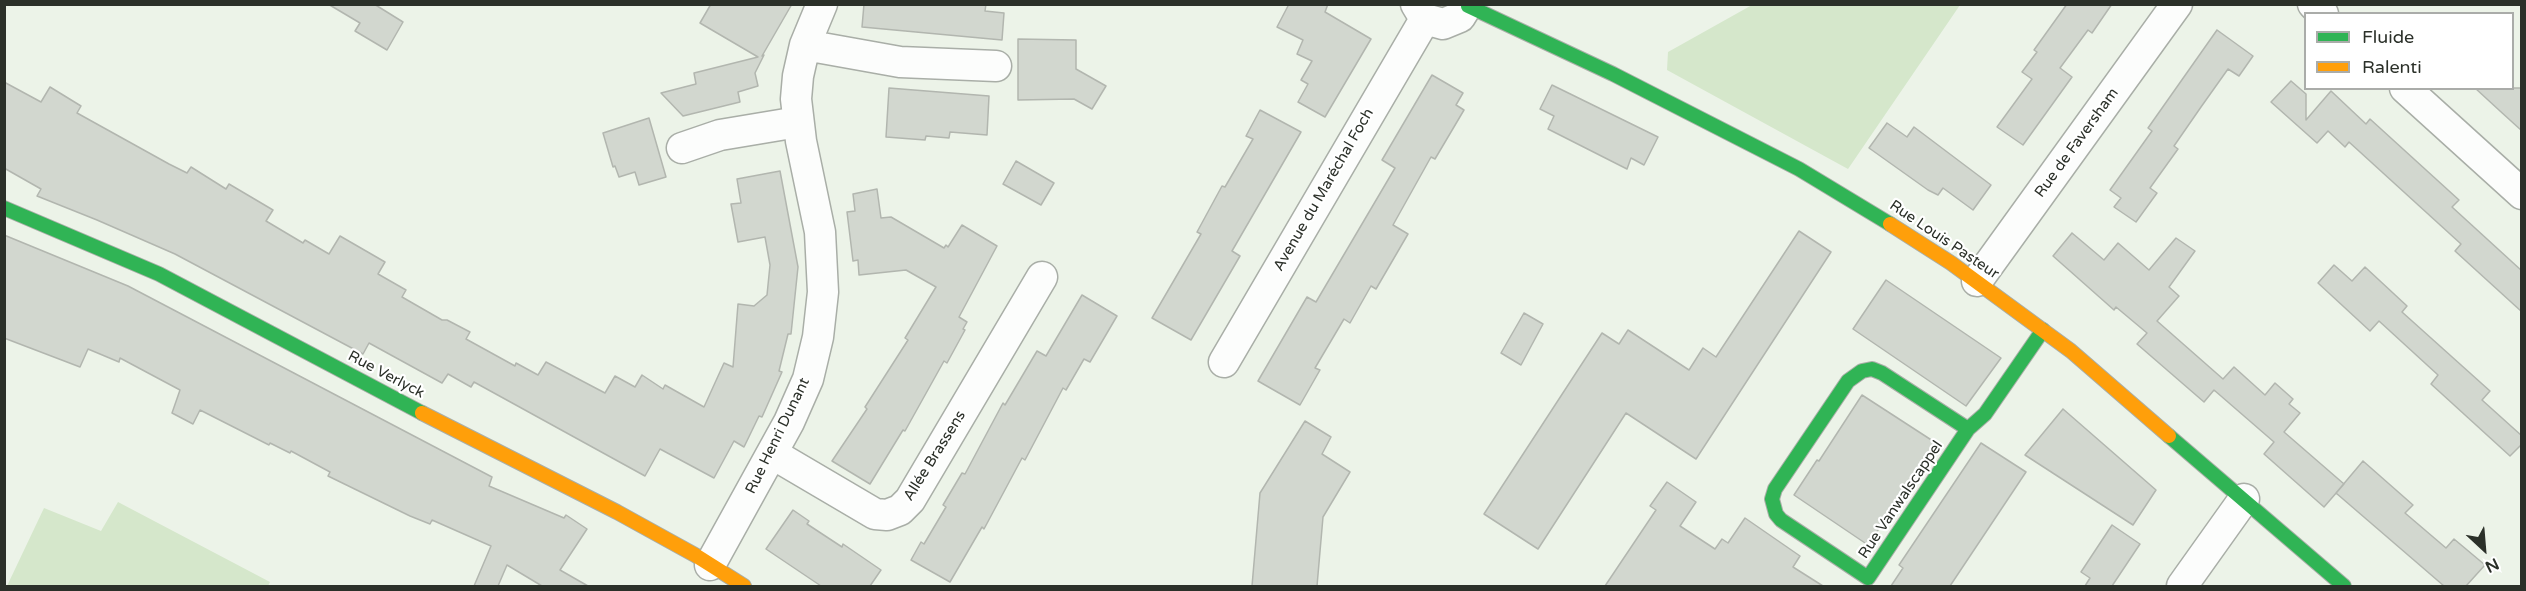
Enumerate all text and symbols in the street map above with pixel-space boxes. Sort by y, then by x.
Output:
legend [2304,12,2514,90]
text: Fluide [2362,26,2414,48]
text: Ralenti [2362,56,2422,78]
street label: Rue de Faversham [2031,85,2123,201]
street label: Avenue du Maréchal Foch [1270,105,1378,275]
street label: Rue Louis Pasteur [1886,197,2002,283]
street label: Rue Verlyck [345,347,427,403]
street label: Rue Henri Dunant [742,375,814,497]
street label: Allée Brassens [900,407,970,505]
street label: Rue Vanwalscappel [1855,438,1947,562]
north arrow [2454,519,2514,579]
text: N [2482,553,2502,577]

